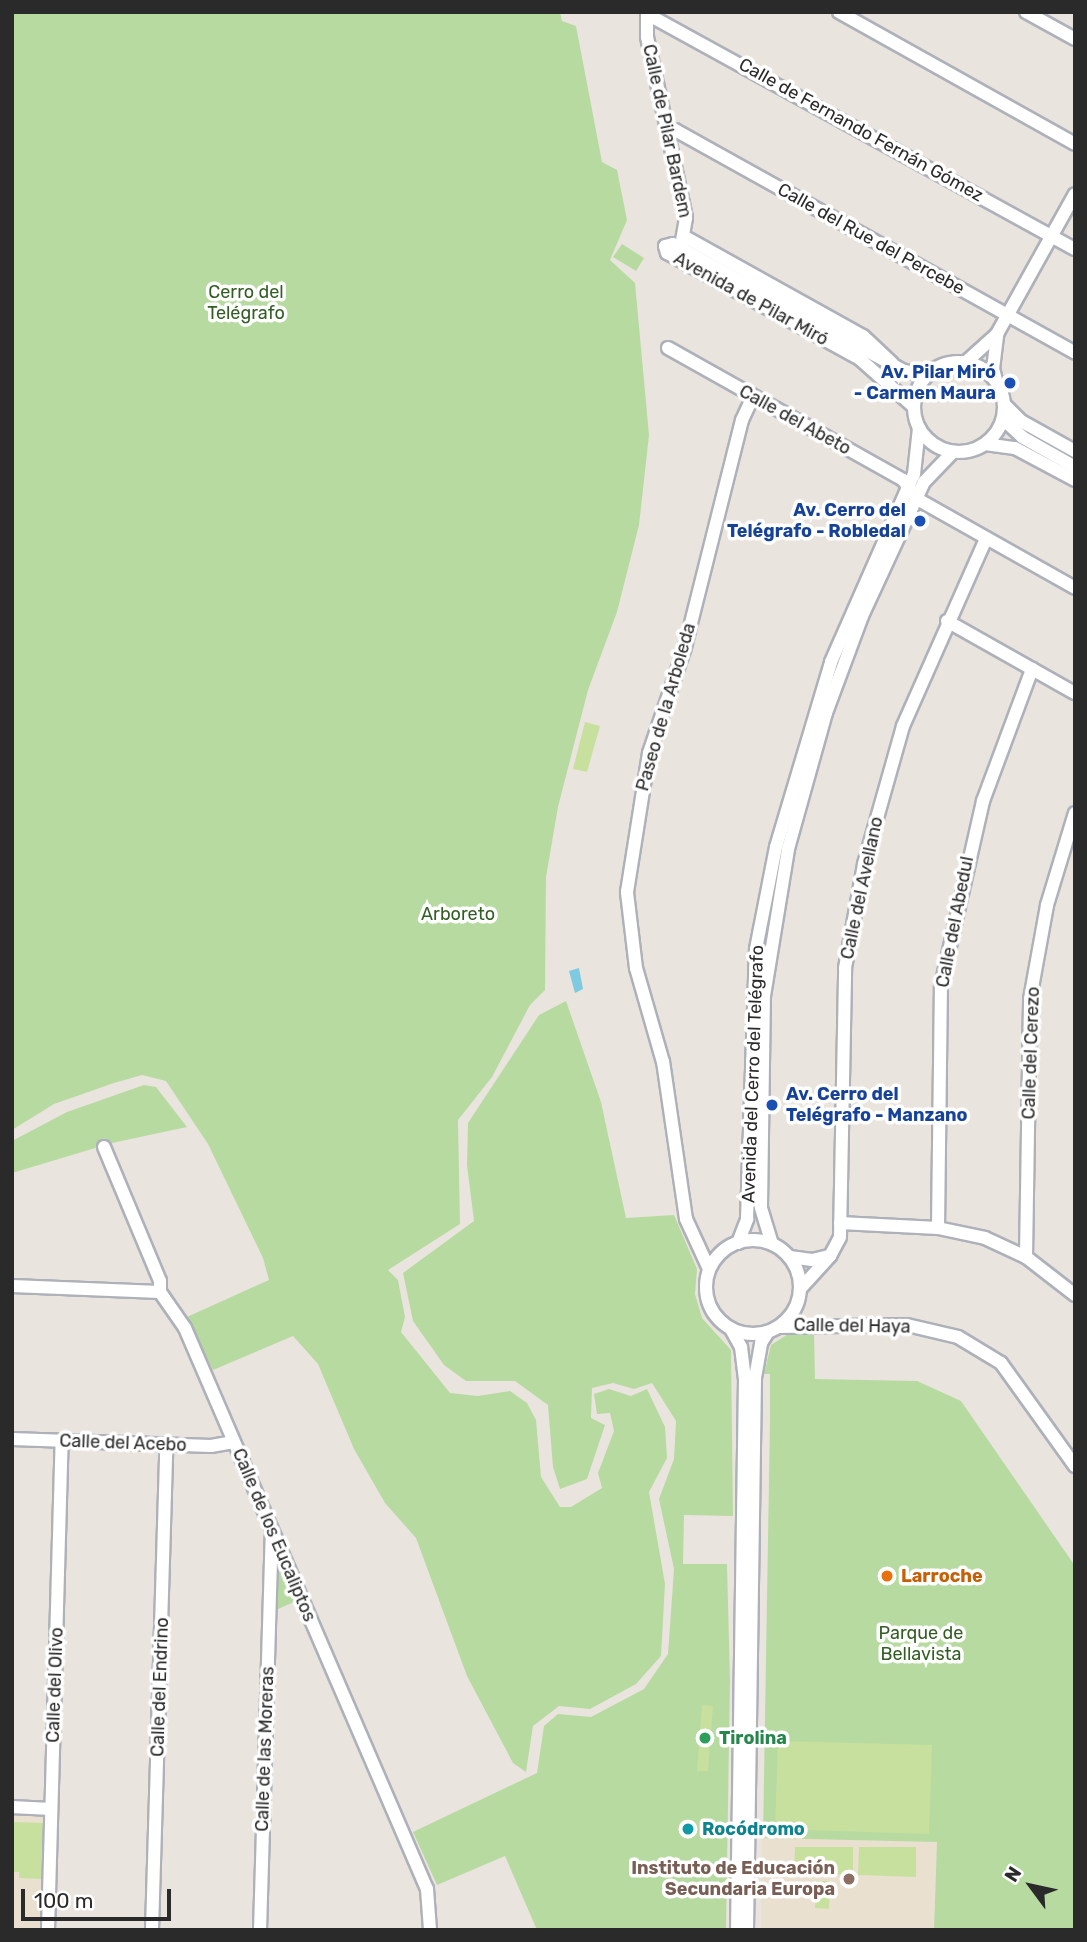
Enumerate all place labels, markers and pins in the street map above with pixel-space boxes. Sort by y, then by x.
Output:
place label: Av. Pilar Miró - Carmen Maura [854,362,996,404]
marker: Av. Pilar Miró - Carmen Maura [1002,375,1018,391]
place label: Av. Cerro del Telégrafo - Robledal [727,500,906,542]
marker: Av. Cerro del Telégrafo - Robledal [912,513,928,529]
place label: Av. Cerro del Telégrafo - Manzano [786,1084,968,1126]
marker: Av. Cerro del Telégrafo - Manzano [764,1097,780,1113]
place label: Larroche [901,1565,983,1587]
marker: Larroche [879,1568,895,1584]
place label: Tirolina [719,1727,787,1749]
marker: Tirolina [697,1730,713,1746]
place label: Rocódromo [702,1818,805,1840]
marker: Rocódromo [680,1821,696,1837]
place label: Instituto de Educación Secundaria Europa [631,1858,835,1900]
marker: Instituto de Educación Secundaria Europa [841,1871,857,1887]

